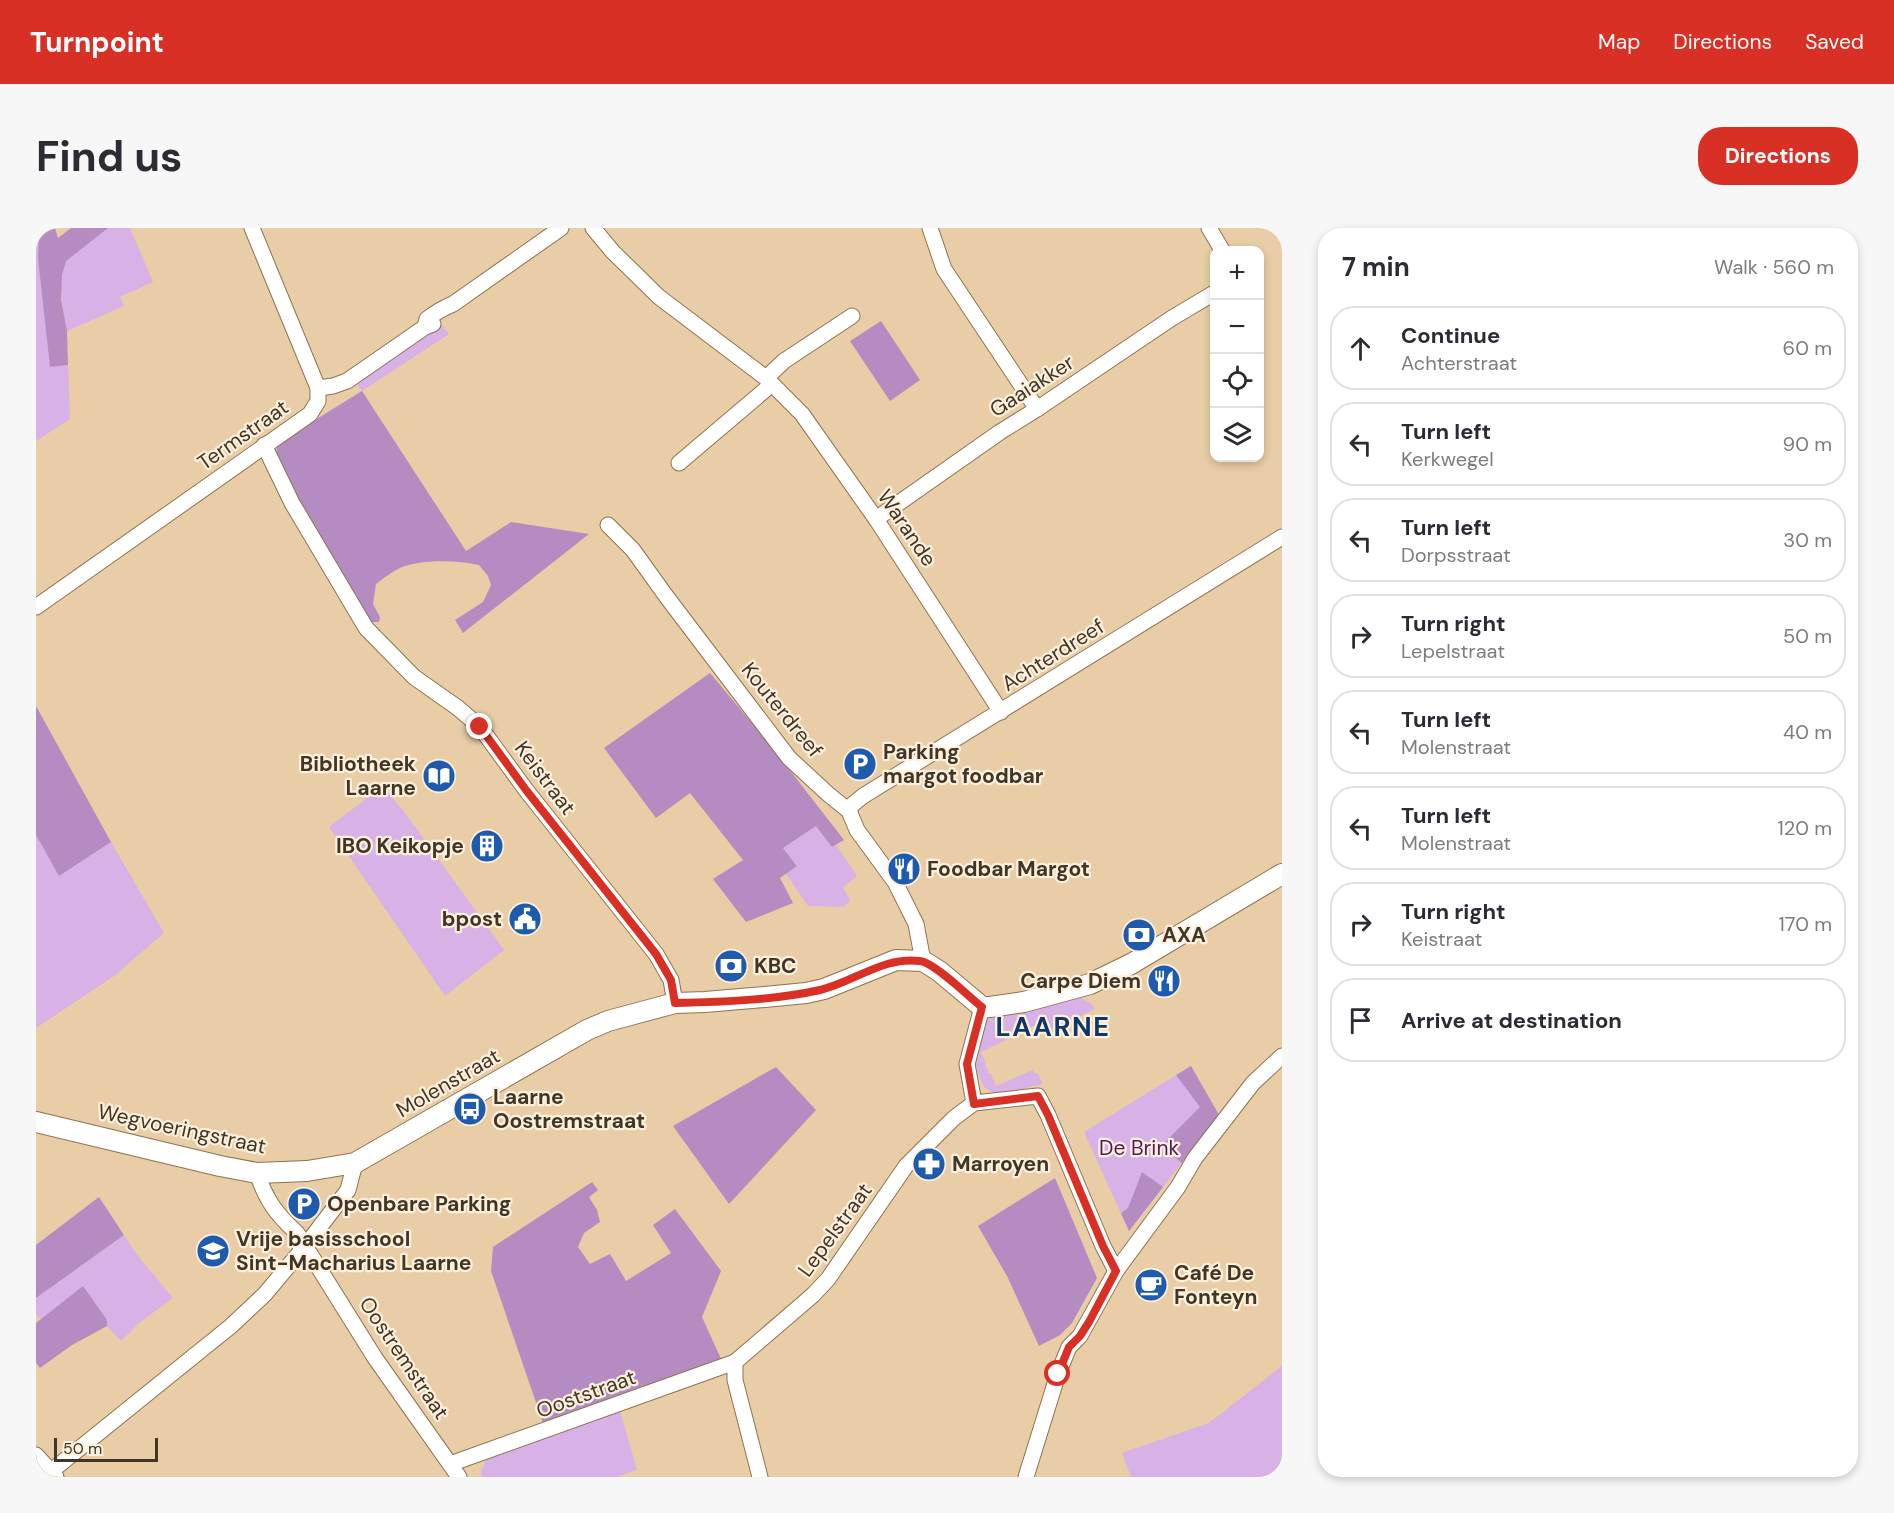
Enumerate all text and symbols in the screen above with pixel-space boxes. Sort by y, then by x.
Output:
text: Turnpoint [30,24,164,61]
text: Map [1598,28,1640,56]
text: Directions [1673,28,1772,56]
text: Saved [1805,28,1864,56]
button: Directions [1698,127,1858,185]
text: Find us [36,129,182,184]
map controls [1210,246,1264,462]
button: + [1210,246,1264,300]
text: 7 min [1342,250,1410,284]
text: Walk · 560 m [1714,254,1834,280]
button: − [1210,300,1264,354]
text: Continue [1401,321,1500,350]
icon: ahead [1344,332,1377,365]
text: 60 m [1783,335,1832,361]
street label: Gaaiakker [984,348,1080,424]
text: Achterstraat [1401,350,1517,376]
button: locate [1210,354,1264,408]
street label: Termstraat [192,393,294,477]
button: layers [1210,408,1264,462]
text: Turn left [1401,417,1491,446]
icon: left [1344,428,1377,461]
text: 90 m [1783,431,1832,457]
text: Kerkwegel [1401,446,1494,472]
street label: Warande [871,484,943,572]
text: Turn left [1401,513,1491,542]
icon: left [1344,524,1377,557]
text: 30 m [1783,527,1832,553]
text: Dorpsstraat [1401,542,1511,568]
text: Turn right [1401,609,1506,638]
street label: Achterdreef [996,612,1110,698]
icon: right [1344,620,1377,653]
text: 50 m [1783,623,1832,649]
text: Lepelstraat [1401,638,1505,664]
street label: Kouterdreef [735,657,829,763]
text: Turn left [1401,705,1491,734]
route end [466,713,492,739]
icon: left [1344,716,1377,749]
text: 40 m [1783,719,1832,745]
text: Molenstraat [1401,734,1511,760]
street label: Keistraat [508,735,582,821]
place label: Parking margot foodbar [883,738,1044,790]
parking icon: Parking margot foodbar [842,746,878,782]
place label: Bibliotheek Laarne [300,750,416,802]
library icon: Bibliotheek Laarne [421,758,457,794]
text: Turn left [1401,801,1491,830]
icon: left [1344,812,1377,845]
text: 120 m [1778,815,1832,841]
building icon: IBO Keikopje [469,828,505,864]
text: Molenstraat [1401,830,1511,856]
place label: IBO Keikopje [336,832,464,860]
restaurant icon: Foodbar Margot [886,851,922,887]
place label: Foodbar Margot [927,855,1090,883]
text: Turn right [1401,897,1506,926]
public building icon: bpost [507,901,543,937]
place label: bpost [442,905,502,933]
icon: right [1344,908,1377,941]
text: 170 m [1779,911,1832,937]
bank icon: AXA [1121,917,1157,953]
place label: AXA [1162,921,1206,949]
text: Keistraat [1401,926,1482,952]
bank icon: KBC [713,948,749,984]
place label: KBC [754,952,797,980]
restaurant icon: Carpe Diem [1146,963,1182,999]
place label: Carpe Diem [1020,967,1141,995]
icon: arrive [1344,1004,1377,1037]
text: Arrive at destination [1401,1006,1622,1035]
district label: LAARNE [996,1009,1110,1044]
street label: Molenstraat [391,1042,505,1124]
place label: Laarne Oostremstraat [493,1083,645,1135]
bus stop icon: Laarne Oostremstraat [452,1091,488,1127]
street label: Wegvoeringstraat [95,1098,269,1160]
park label: De Brink [1099,1134,1179,1162]
pharmacy icon: Marroyen [911,1146,947,1182]
place label: Marroyen [952,1150,1049,1178]
street label: Lepelstraat [792,1178,878,1282]
parking icon: Openbare Parking [286,1186,322,1222]
place label: Openbare Parking [327,1190,511,1218]
place label: Vrije basisschool Sint-Macharius Laarne [236,1225,471,1277]
school or university icon: Vrije basisschool Sint-Macharius Laarne [195,1233,231,1269]
place label: Café De Fonteyn [1174,1259,1257,1311]
cafe icon: Café De Fonteyn [1133,1267,1169,1303]
street label: Oostremstraat [353,1291,455,1425]
route start [1044,1360,1070,1386]
street label: Ooststraat [532,1363,640,1425]
scale bar [54,1435,158,1462]
text: 50 m [63,1438,102,1459]

